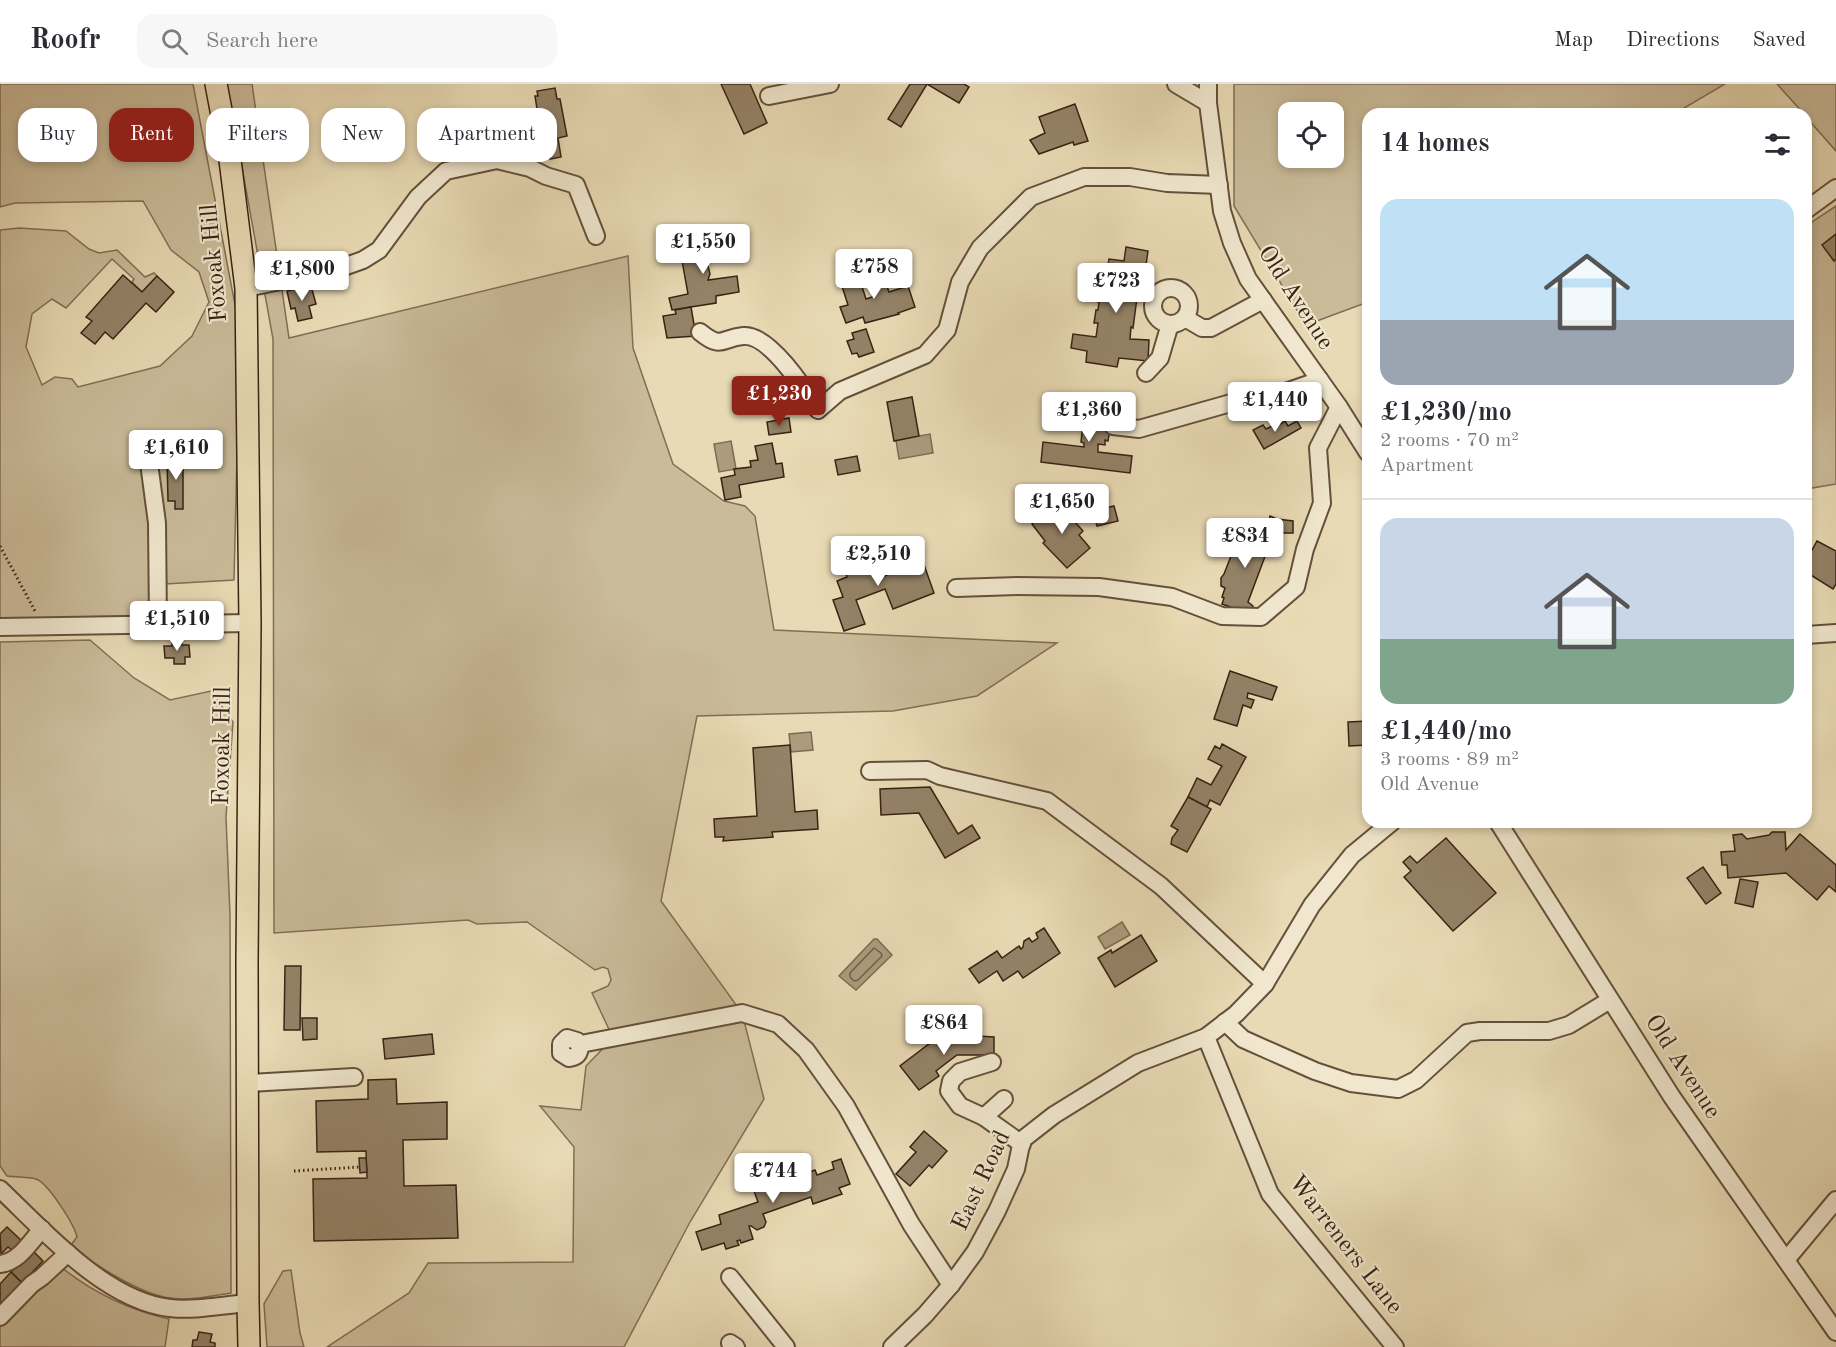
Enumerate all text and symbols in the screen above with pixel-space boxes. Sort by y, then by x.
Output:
search box [137,14,557,68]
icon: search [158,25,191,58]
text: Roofr [30,27,101,55]
text: Search here [206,30,318,52]
text: Map [1554,30,1593,51]
text: Directions [1626,30,1720,51]
text: Saved [1753,30,1806,51]
map controls [1278,102,1344,168]
button: locate [1278,102,1344,168]
chip: Buy [18,108,97,162]
chip: Rent [109,108,194,162]
chip: Filters [206,108,309,162]
chip: New [321,108,405,162]
chip: Apartment [417,108,557,162]
icon: filters [1761,128,1794,161]
text: 14 homes [1380,131,1489,157]
street label: Foxoak Hill [198,203,232,323]
pin: £1,550 [654,224,752,275]
text: £1,550 [670,233,736,253]
icon: home [1533,238,1641,346]
street label: Old Avenue [1253,242,1337,354]
pin: £758 [838,249,910,300]
pin: £1,800 [253,251,351,302]
text: £758 [849,258,899,278]
text: £1,800 [269,260,335,280]
pin: £723 [1080,263,1152,314]
text: £723 [1091,272,1141,292]
pin: £1,230 [730,376,828,427]
pin: £1,440 [1226,382,1324,433]
text: £1,230 [746,385,812,405]
text: £1,440 [1242,391,1308,411]
pin: £1,360 [1040,392,1138,443]
text: £1,230/mo [1380,400,1512,426]
text: £1,360 [1056,401,1122,421]
pin: £1,610 [127,430,225,481]
text: 2 rooms · 70 m² [1380,431,1519,451]
text: £1,610 [143,439,209,459]
text: Apartment [1380,456,1474,476]
pin: £1,650 [1013,484,1111,535]
text: £1,650 [1029,493,1095,513]
pin: £834 [1209,518,1281,569]
text: £834 [1220,527,1270,547]
pin: £2,510 [829,536,927,587]
text: £2,510 [845,545,911,565]
icon: home [1533,557,1641,665]
pin: £1,510 [128,601,226,652]
text: £1,510 [144,610,210,630]
street label: Foxoak Hill [210,686,236,806]
text: £1,440/mo [1380,719,1512,745]
text: 3 rooms · 89 m² [1380,750,1519,770]
text: Old Avenue [1380,775,1479,795]
pin: £864 [908,1005,980,1056]
street label: Old Avenue [1640,1011,1724,1123]
text: £864 [919,1014,969,1034]
street label: East Road [948,1127,1016,1235]
pin: £744 [737,1153,809,1204]
text: £744 [748,1162,798,1182]
street label: Warreners Lane [1283,1171,1407,1319]

